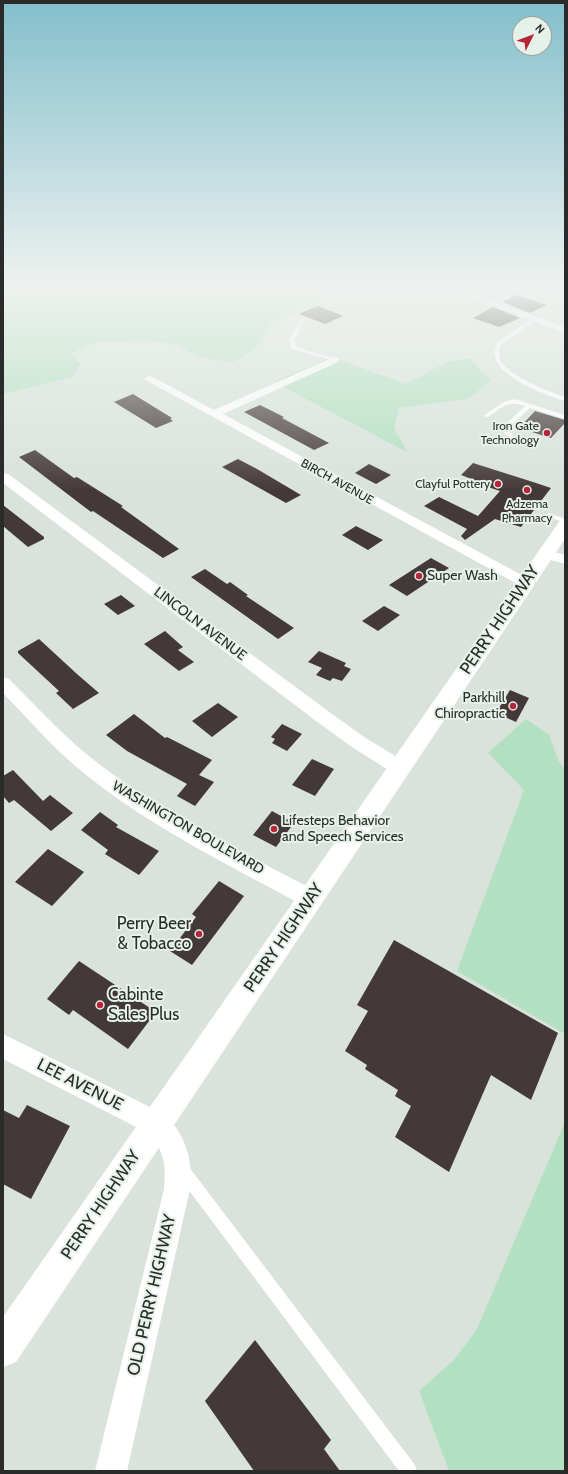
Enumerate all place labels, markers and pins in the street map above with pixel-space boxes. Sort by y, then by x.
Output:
place label: Iron Gate Technology [481,419,539,447]
marker: Iron Gate Technology [542,428,552,438]
place label: Clayful Pottery [415,477,490,491]
marker: Clayful Pottery [493,479,503,489]
marker: Adzema Pharmacy [522,485,532,495]
place label: Adzema Pharmacy [502,497,552,525]
place label: Super Wash [427,568,498,584]
marker: Super Wash [414,571,424,581]
place label: Parkhill Chiropractic [435,690,505,722]
marker: Parkhill Chiropractic [508,701,518,711]
place label: Lifesteps Behavior and Speech Services [282,813,404,846]
marker: Lifesteps Behavior and Speech Services [269,824,279,834]
place label: Perry Beer & Tobacco [117,914,191,954]
marker: Perry Beer & Tobacco [194,929,204,939]
place label: Cabinte Sales Plus [108,985,179,1025]
marker: Cabinte Sales Plus [95,1000,105,1010]

